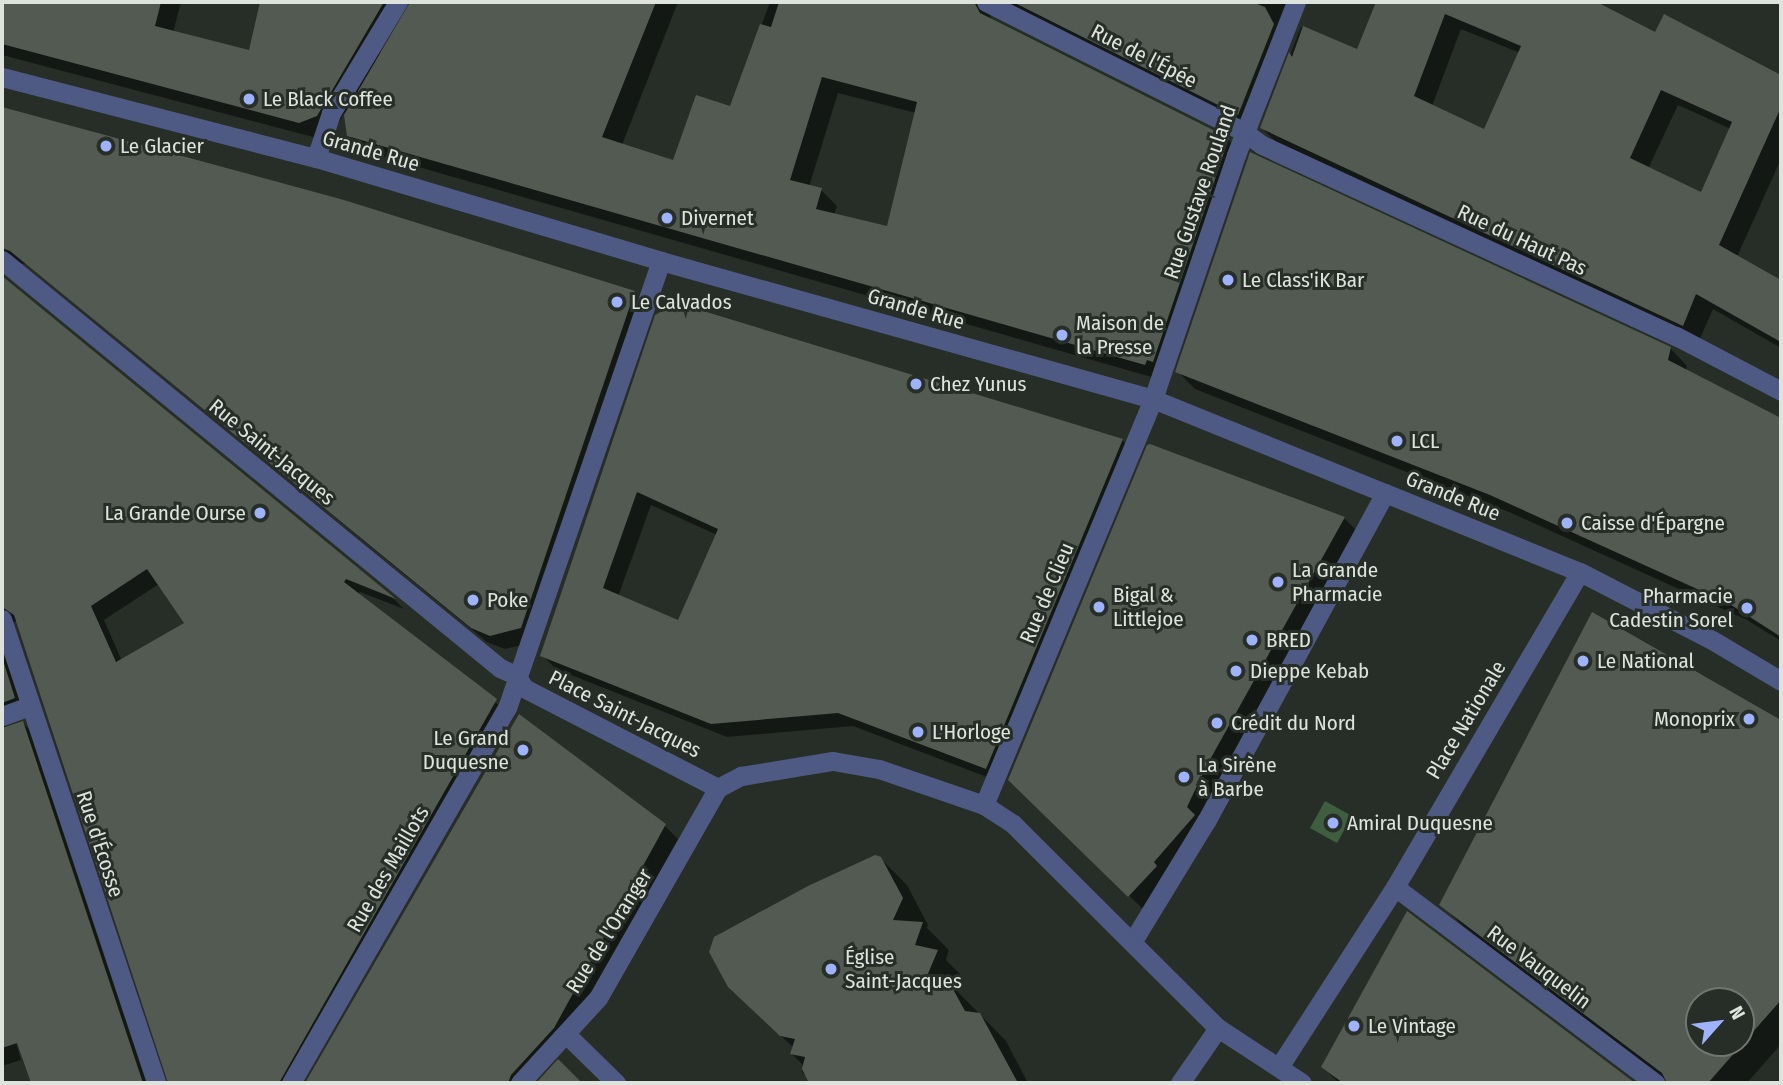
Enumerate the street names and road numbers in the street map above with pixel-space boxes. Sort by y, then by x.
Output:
street label: Rue de l'Épée [1087,19,1201,93]
street label: Rue Gustave Rouland [1158,102,1242,282]
street label: Grande Rue [320,125,422,177]
street label: Rue du Haut Pas [1453,199,1591,281]
street label: Grande Rue [865,283,967,335]
street label: Rue Saint-Jacques [204,394,340,510]
street label: Grande Rue [1402,466,1504,526]
street label: Rue de Clieu [1015,539,1079,647]
street label: Place Nationale [1421,656,1511,784]
street label: Place Saint-Jacques [545,665,705,763]
street label: Rue d'Écosse [71,788,129,900]
street label: Rue des Maillots [342,801,434,937]
street label: Rue de l'Oranger [561,864,657,998]
street label: Rue Vauquelin [1482,920,1596,1014]

